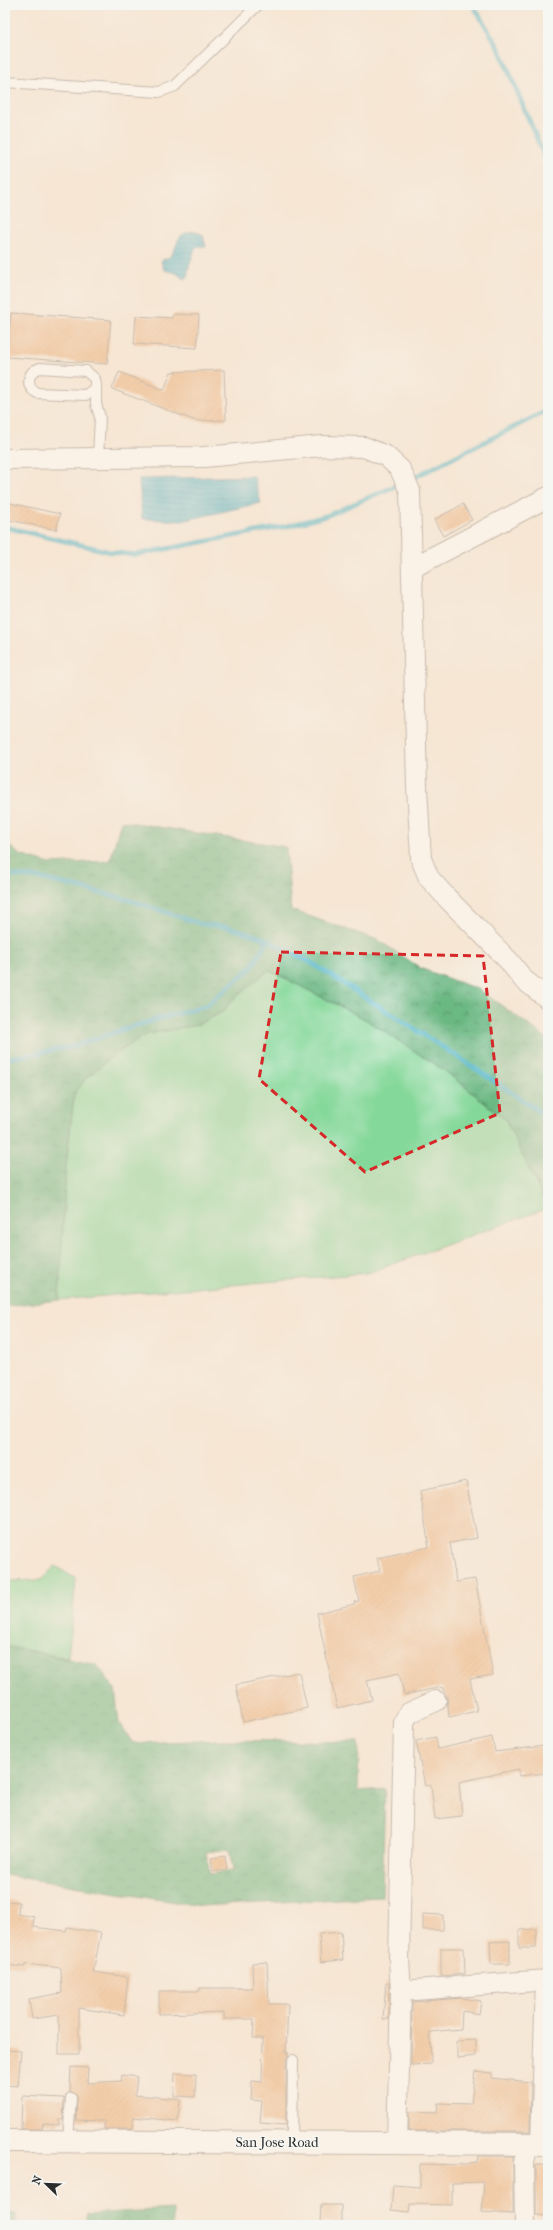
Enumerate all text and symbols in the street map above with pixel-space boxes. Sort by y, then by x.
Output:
street label: San Jose Road [235,2134,319,2151]
north arrow [26,2164,66,2204]
text: N [30,2173,45,2187]

